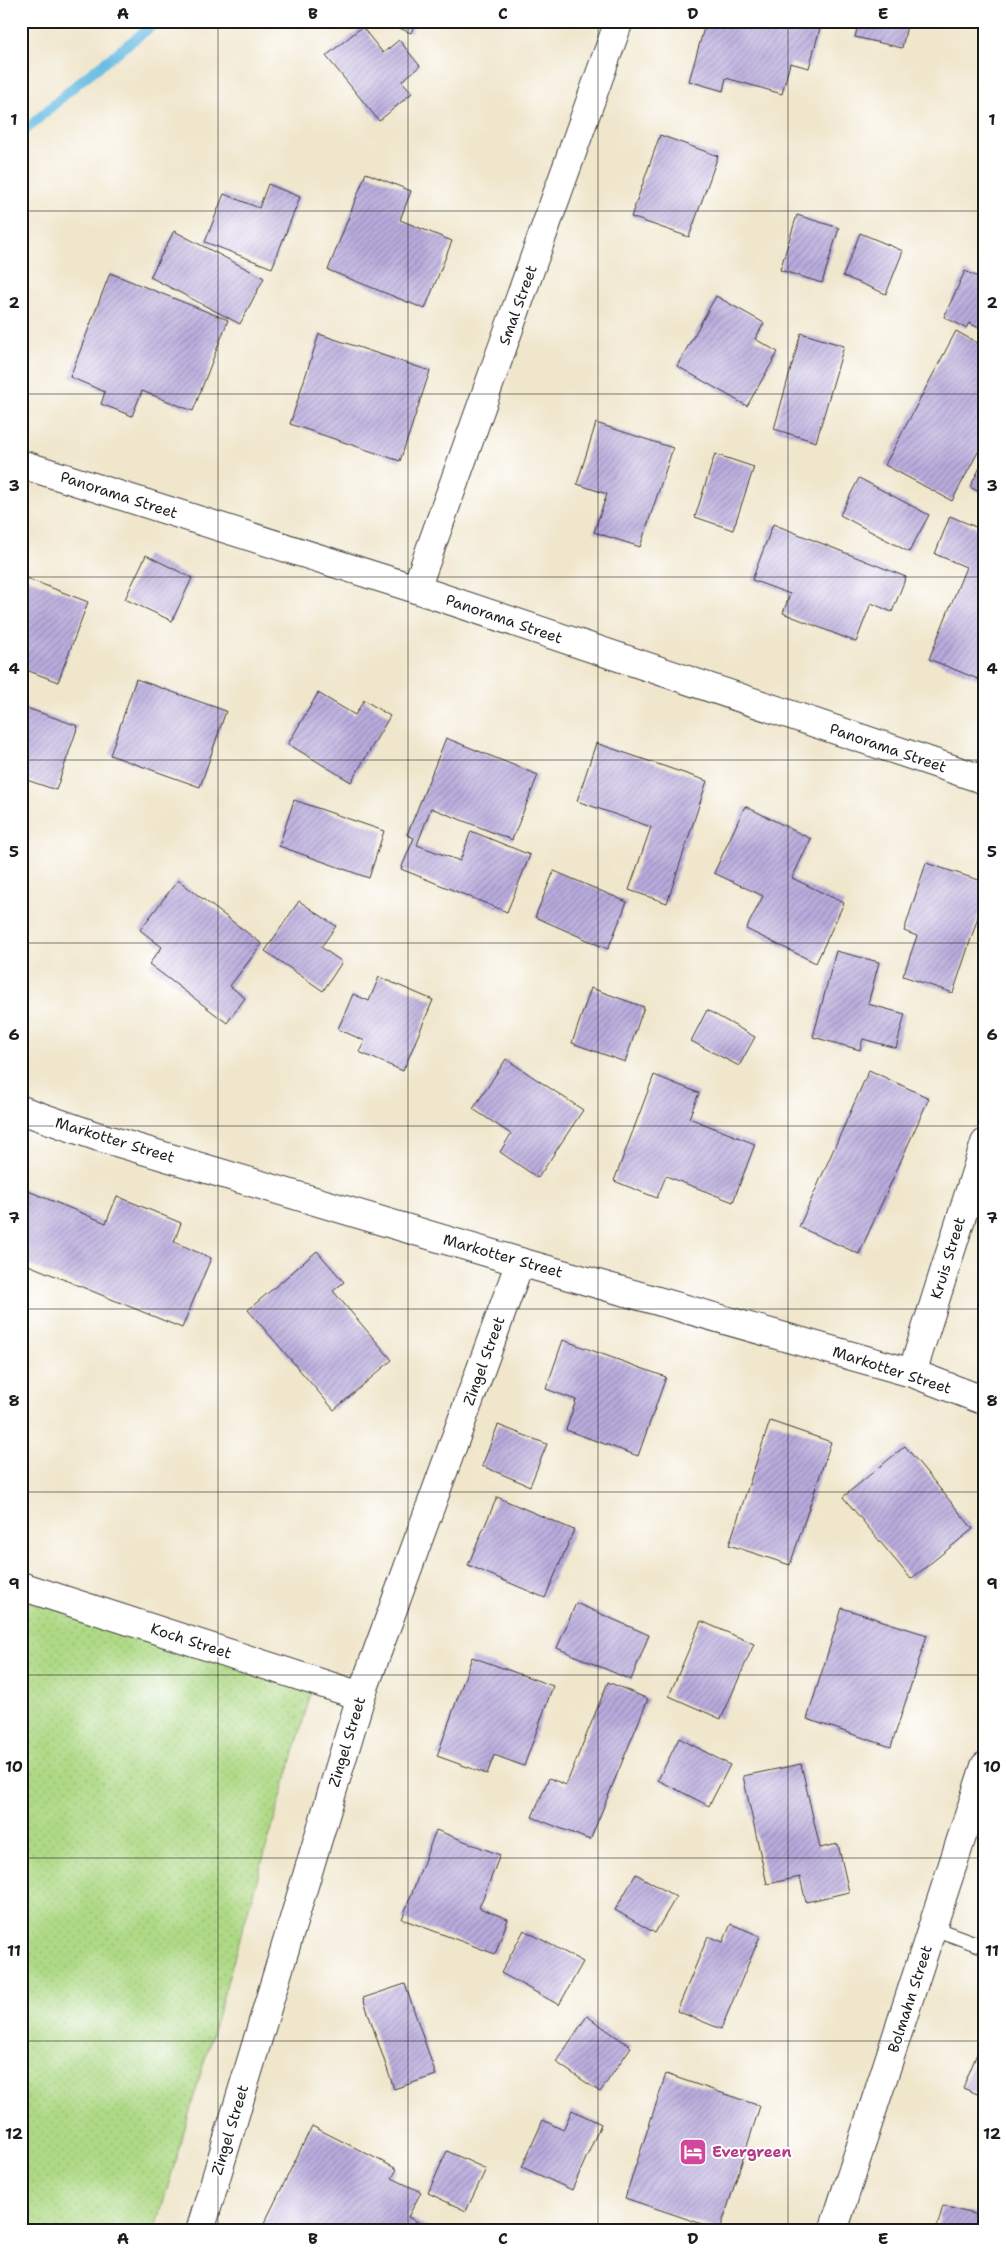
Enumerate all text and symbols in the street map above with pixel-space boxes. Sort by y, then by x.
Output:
text: A [117,3,129,24]
text: B [308,3,318,24]
text: C [498,3,508,24]
text: D [687,3,699,24]
text: E [878,3,888,24]
text: 1 [10,109,18,130]
text: 1 [988,109,996,130]
street label: Smal Street [494,262,542,348]
text: 2 [8,292,20,313]
text: 2 [986,292,998,313]
street label: Panorama Street [58,467,180,523]
text: 3 [8,475,20,496]
text: 3 [986,475,998,496]
street label: Panorama Street [443,590,565,648]
text: 4 [8,658,20,679]
text: 4 [986,658,998,679]
street label: Panorama Street [827,719,949,777]
text: 5 [9,841,19,862]
text: 5 [987,841,997,862]
text: 6 [8,1024,20,1045]
text: 6 [986,1024,998,1045]
street label: Markotter Street [53,1112,177,1168]
text: 7 [8,1207,20,1228]
text: 7 [986,1207,998,1228]
street label: Kruis Street [926,1214,970,1302]
street label: Markotter Street [441,1229,565,1283]
street label: Zingel Street [459,1314,509,1408]
street label: Markotter Street [830,1341,954,1399]
text: 8 [8,1390,20,1411]
text: 8 [986,1390,998,1411]
text: 9 [8,1573,20,1594]
text: 9 [986,1573,998,1594]
street label: Koch Street [148,1619,234,1663]
street label: Zingel Street [324,1694,370,1790]
text: 10 [5,1756,23,1777]
text: 10 [983,1756,1001,1777]
text: 11 [7,1940,21,1961]
text: 11 [985,1940,999,1961]
street label: Bolmahn Street [883,1943,937,2055]
street label: Zingel Street [207,2082,253,2178]
text: 12 [5,2123,23,2144]
text: 12 [983,2123,1001,2144]
hotel icon: Evergreen [678,2137,708,2167]
place label: Evergreen [712,2142,792,2162]
text: A [117,2228,129,2249]
text: B [308,2228,318,2249]
text: C [498,2228,508,2249]
text: D [687,2228,699,2249]
text: E [878,2228,888,2249]

